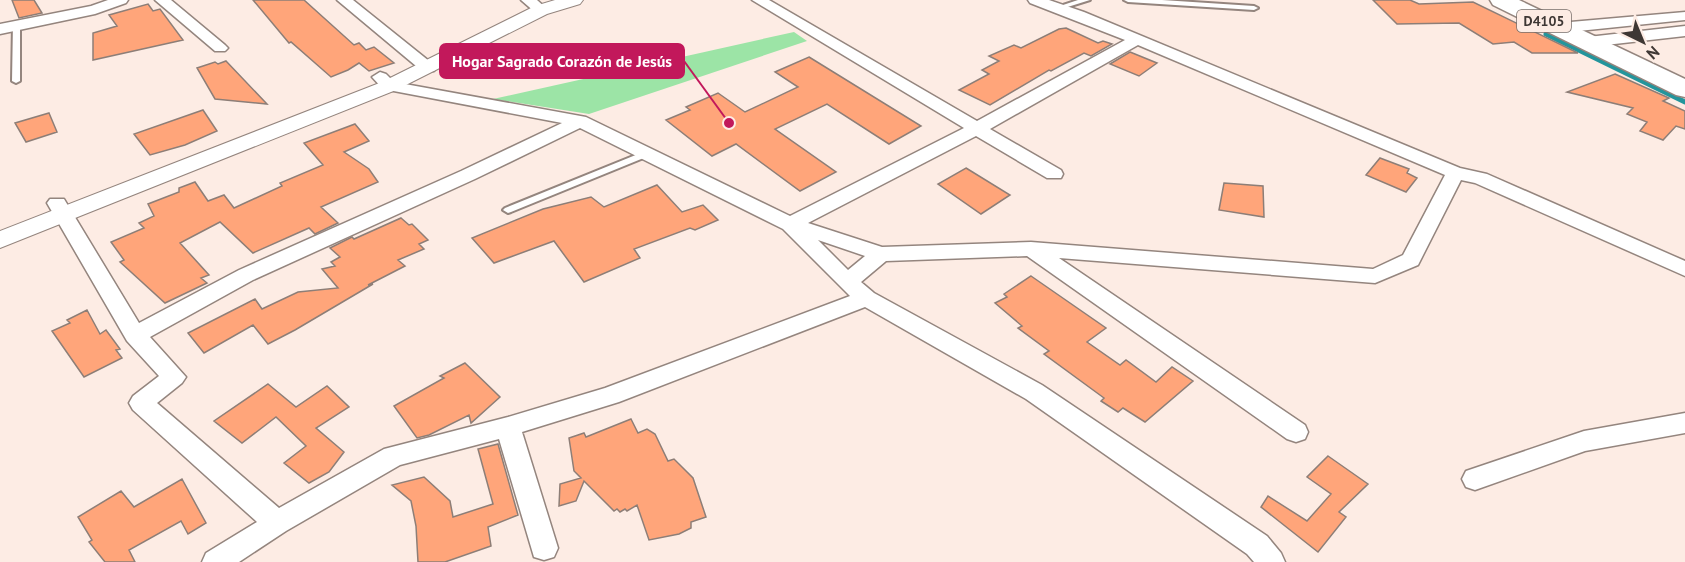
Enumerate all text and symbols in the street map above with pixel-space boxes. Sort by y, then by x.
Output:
road number: D4105 [1517,10,1571,32]
north arrow [1613,12,1673,72]
text: N [1643,42,1664,64]
callout: Hogar Sagrado Corazón de Jesús [440,44,684,78]
text: Hogar Sagrado Corazón de Jesús [452,51,672,71]

